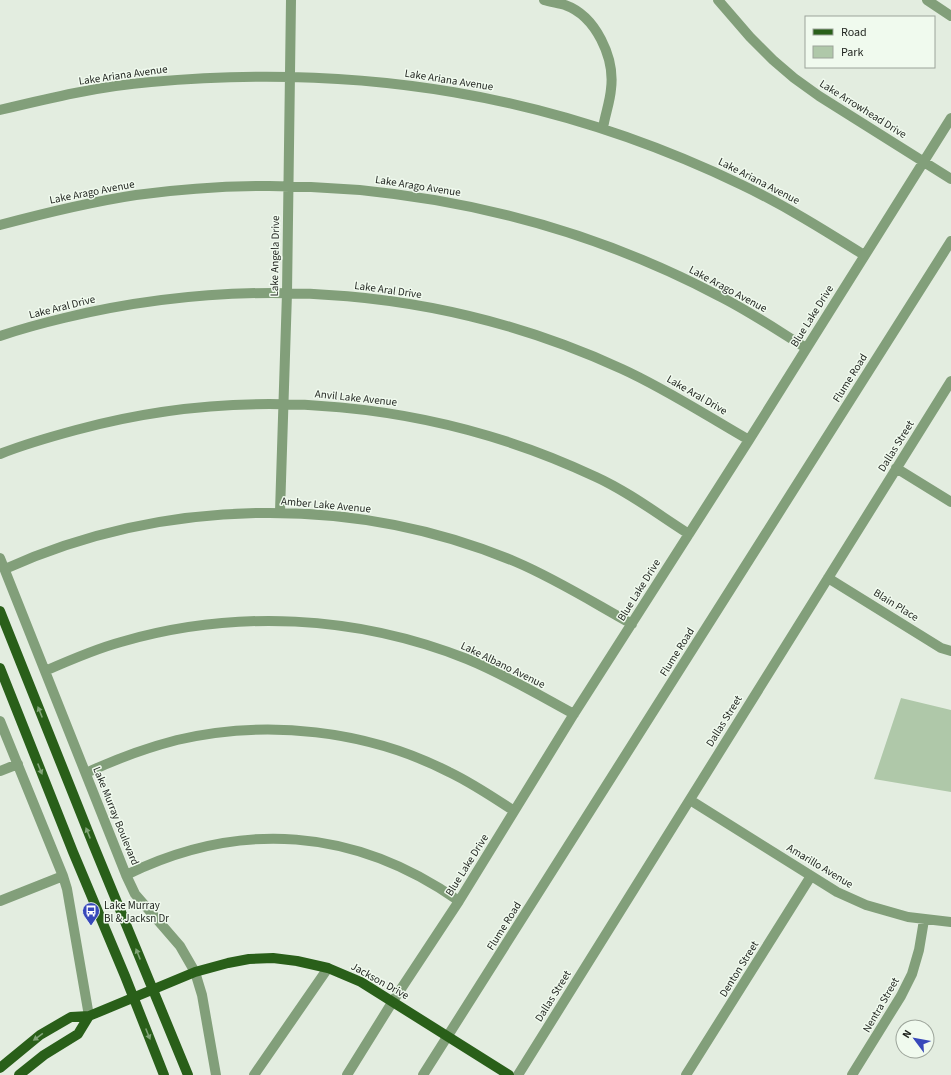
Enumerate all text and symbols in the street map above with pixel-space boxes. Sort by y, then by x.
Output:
legend [805,16,935,68]
text: Road [841,24,867,41]
text: Park [841,44,863,61]
street label: Lake Ariana Avenue [78,61,169,89]
street label: Lake Ariana Avenue [404,66,495,94]
street label: Lake Arrowhead Drive [817,76,910,142]
street label: Lake Ariana Avenue [716,154,803,208]
street label: Lake Arago Avenue [374,172,462,200]
street label: Lake Arago Avenue [48,176,136,208]
street label: Lake Angela Drive [267,215,283,297]
street label: Lake Arago Avenue [686,262,770,316]
street label: Lake Aral Drive [353,278,423,302]
street label: Blue Lake Drive [787,282,837,350]
street label: Lake Aral Drive [27,291,97,322]
street label: Flume Road [829,351,871,405]
street label: Lake Aral Drive [664,372,731,419]
street label: Anvil Lake Avenue [314,386,398,410]
street label: Dallas Street [874,417,918,475]
street label: Amber Lake Avenue [280,494,372,516]
street label: Blue Lake Drive [614,556,664,624]
street label: Blain Place [871,585,922,625]
street label: Flume Road [656,625,698,679]
street label: Lake Albano Avenue [458,638,548,692]
street label: Dallas Street [702,692,746,750]
one-way arrow [37,706,43,718]
one-way arrow [38,764,44,776]
street label: Lake Murray Boulevard [89,764,143,868]
one-way arrow [85,827,91,839]
street label: Blue Lake Drive [442,831,492,899]
street label: Amarillo Avenue [784,840,856,892]
place label: Lake Murray Bl & Jacksn Dr [104,898,169,926]
street label: Flume Road [483,899,525,953]
bus stop icon: Lake Murray Bl & Jacksn Dr [81,901,101,926]
street label: Denton Street [716,938,762,1000]
one-way arrow [134,947,140,959]
street label: Jackson Drive [348,959,412,1003]
street label: Dallas Street [531,967,575,1025]
street label: Nentra Street [859,975,903,1035]
north arrow [895,1019,935,1059]
text: N [899,1027,915,1041]
one-way arrow [145,1028,151,1040]
one-way arrow [32,1033,43,1041]

